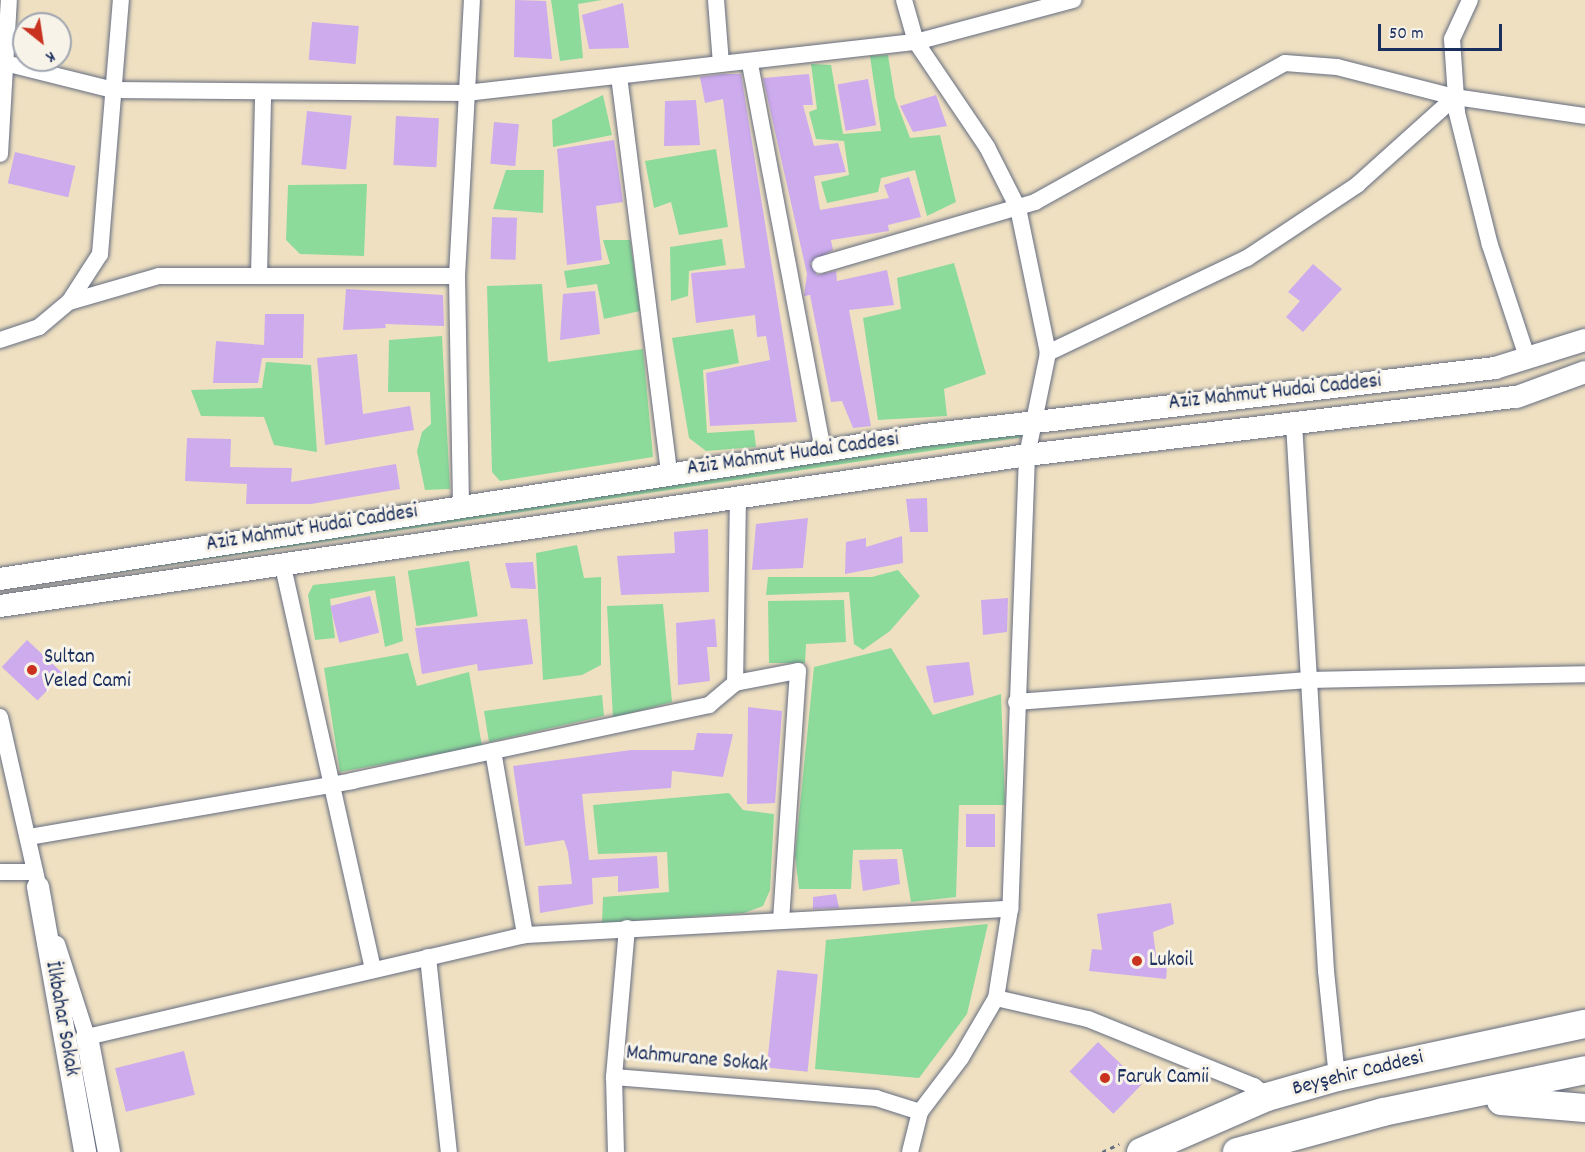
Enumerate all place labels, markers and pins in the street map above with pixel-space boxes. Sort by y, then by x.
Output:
place label: Sultan Veled Cami [44,645,131,695]
marker: Sultan Veled Cami [25,663,39,677]
place label: Lukoil [1149,948,1193,974]
marker: Lukoil [1130,954,1144,968]
place label: Faruk Camii [1117,1065,1209,1091]
marker: Faruk Camii [1098,1071,1112,1085]

